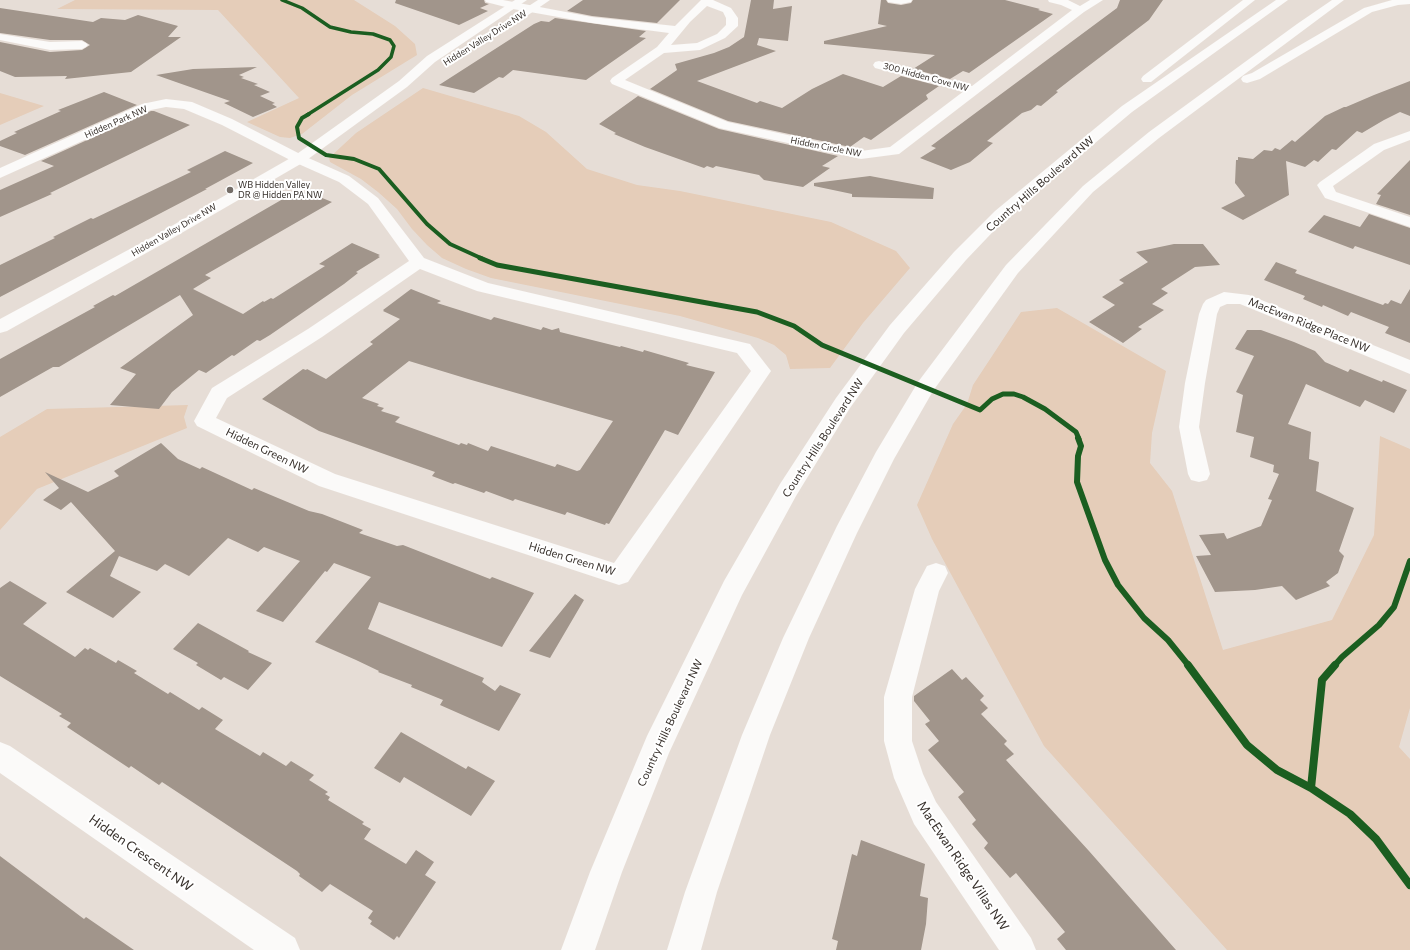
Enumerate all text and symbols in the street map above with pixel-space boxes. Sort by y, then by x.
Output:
street label: Hidden Valley Drive NW [441,8,529,68]
street label: 300 Hidden Cove NW [882,60,970,94]
street label: Hidden Park NW [83,103,149,141]
street label: Country Hills Boulevard NW [983,133,1097,235]
street label: Hidden Circle NW [790,135,862,159]
place label: WB Hidden Valley DR @ Hidden PA NW [238,180,322,201]
marker: WB Hidden Valley DR @ Hidden PA NW [225,185,235,195]
street label: Hidden Valley Drive NW [130,201,218,259]
street label: MacEwan Ridge Place NW [1247,295,1371,355]
street label: Country Hills Boulevard NW [780,376,866,500]
street label: Hidden Green NW [224,425,310,477]
street label: Hidden Green NW [527,540,617,578]
street label: Country Hills Boulevard NW [635,657,705,789]
street label: MacEwan Ridge Villas NW [914,798,1012,934]
street label: Hidden Crescent NW [86,811,196,895]

